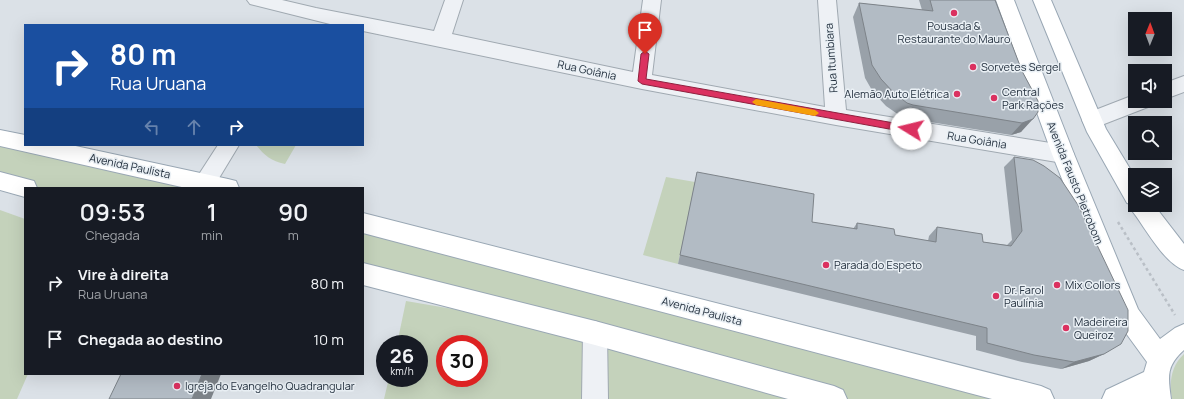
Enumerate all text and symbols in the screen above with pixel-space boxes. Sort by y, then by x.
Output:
marker: Pousada & Restaurante do Mauro [949,8,959,18]
north arrow [1128,12,1172,56]
map controls [1128,12,1172,212]
pin [628,13,662,54]
place label: Pousada & Restaurante do Mauro [898,18,1011,46]
icon: arrive [634,19,656,41]
street label: Rua Itumbiara [821,23,840,93]
text: 80 m [110,35,176,73]
icon: right [44,40,96,92]
street label: Rua Goiânia [556,56,618,83]
place label: Sorvetes Sergel [981,59,1061,74]
marker: Sorvetes Sergel [968,62,978,72]
button: sound [1128,64,1172,108]
text: Rua Uruana [110,71,206,95]
place label: Central Park Rações [1002,84,1064,112]
place label: Alemão Auto Elétrica [844,86,949,101]
marker: Alemão Auto Elétrica [952,89,962,99]
marker: Central Park Rações [989,93,999,103]
position arrow [890,108,932,150]
icon: left [141,116,163,138]
icon: ahead [183,116,205,138]
icon: right [225,116,247,138]
button: search [1128,116,1172,160]
street label: Avenida Fausto Pietrobom [1044,119,1107,247]
street label: Rua Goiânia [946,127,1008,152]
street label: Avenida Paulista [88,150,172,181]
button: layers [1128,168,1172,212]
text: 09:53 [79,195,145,228]
text: 1 [207,195,217,228]
text: 90 [278,195,309,228]
text: Chegada [85,226,140,244]
text: min [201,226,223,244]
text: m [288,226,299,244]
place label: Parada do Espeto [834,257,923,272]
marker: Parada do Espeto [821,260,831,270]
text: Vire à direita [78,264,169,285]
icon: right [44,272,66,294]
text: 80 m [310,273,344,294]
place label: Mix Collors [1065,277,1121,292]
marker: Mix Collors [1052,280,1062,290]
place label: Dr. Farol Paulínia [1004,282,1044,310]
text: Rua Uruana [78,285,147,303]
marker: Dr. Farol Paulínia [991,291,1001,301]
street label: Avenida Paulista [660,293,744,328]
place label: Madeireira Queiroz [1074,314,1128,342]
marker: Madeireira Queiroz [1061,323,1071,333]
icon: arrive [44,328,66,350]
text: Chegada ao destino [78,329,223,350]
text: 10 m [313,329,344,350]
speed limit sign: 30 [436,335,488,387]
text: 26 [390,342,414,369]
text: km/h [390,364,414,378]
place label: Igreja do Evangelho Quadrangular [185,378,355,393]
marker: Igreja do Evangelho Quadrangular [172,381,182,391]

